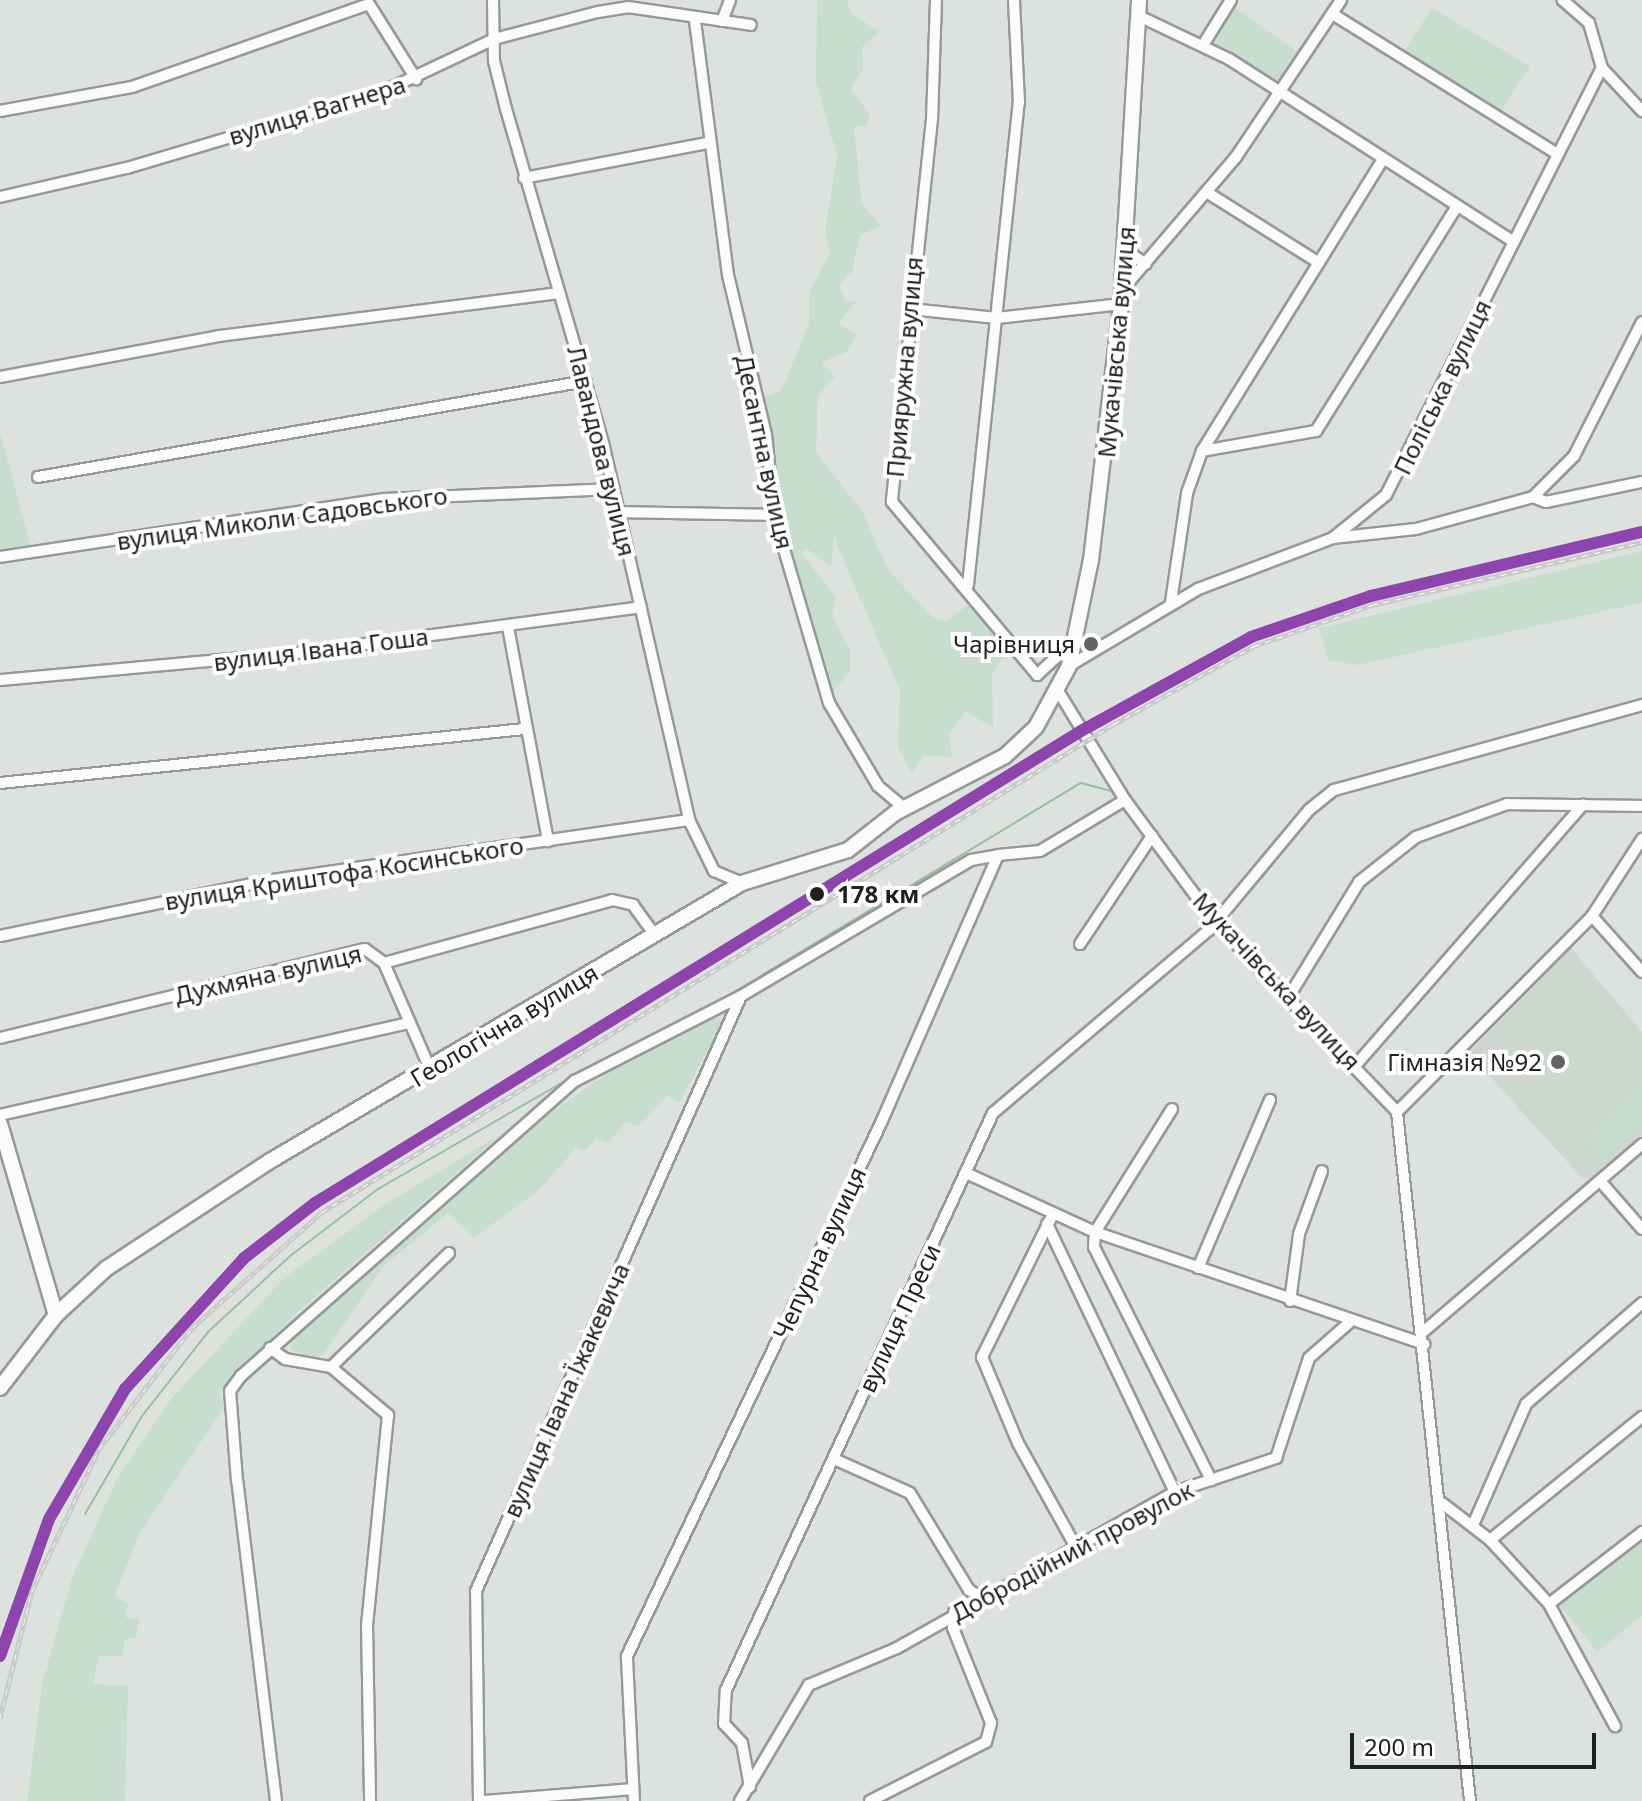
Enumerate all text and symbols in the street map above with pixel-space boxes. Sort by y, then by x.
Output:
street label: вулиця Вагнера [225,69,409,151]
street label: Мукачівська вулиця [1092,225,1140,459]
street label: Прияружна вулиця [880,255,928,479]
street label: Поліська вулиця [1387,295,1497,479]
street label: Лавандова вулиця [562,343,642,559]
street label: Десантна вулиця [730,352,800,552]
street label: вулиця Миколи Садовського [115,481,449,555]
street label: вулиця Івана Гоша [212,622,430,676]
place label: Чарівниця [953,630,1075,658]
marker: Чарівниця [1082,635,1100,653]
street label: вулиця Криштофа Косинського [163,830,525,916]
place label: 178 км [837,880,919,908]
marker: 178 км [804,881,830,907]
street label: Мукачівська вулиця [1187,886,1367,1076]
street label: Духмяна вулиця [172,938,364,1010]
street label: Геологічна вулиця [405,958,603,1092]
place label: Гімназія №92 [1387,1048,1542,1076]
marker: Гімназія №92 [1549,1053,1567,1071]
street label: Чепурна вулиця [766,1162,872,1344]
street label: вулиця Преси [852,1239,946,1397]
street label: вулиця Івана Їжакевича [497,1258,635,1522]
street label: Добродійний провулок [946,1475,1198,1627]
scale bar [1354,1717,1600,1767]
text: 200 m [1364,1730,1434,1763]

